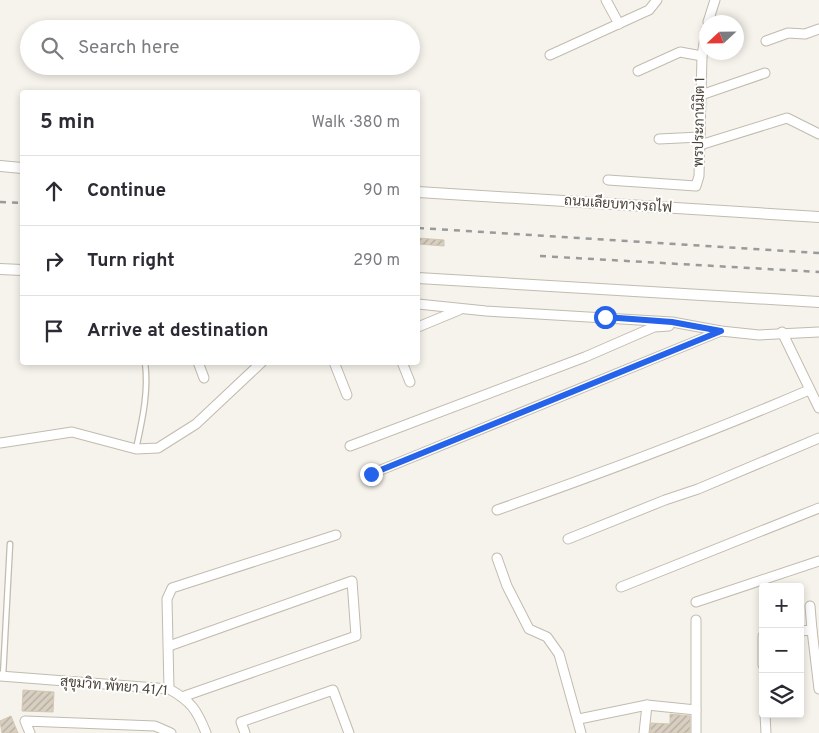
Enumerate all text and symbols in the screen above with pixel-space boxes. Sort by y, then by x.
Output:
north arrow [699,15,744,60]
search box [20,20,420,75]
icon: search [38,34,66,62]
text: Search here [78,36,180,60]
street label: พรประภานิมิต 1 [690,77,709,167]
text: 5 min [40,109,95,136]
text: Walk · 380 m [312,113,400,133]
icon: ahead [40,177,68,205]
text: Continue [87,179,166,203]
text: 90 m [363,181,400,201]
street label: ถนนเลียบทางรถไฟ [563,191,673,217]
icon: right [40,247,68,275]
text: Turn right [87,249,175,273]
text: 290 m [353,251,400,271]
route start [594,306,617,329]
icon: arrive [40,317,68,345]
text: Arrive at destination [87,319,268,343]
route end [360,463,383,486]
map controls [759,583,804,718]
button: + [759,583,804,628]
button: − [759,628,804,673]
street label: สุขุมวิท พัทยา 41/1 [59,673,169,700]
button: layers [759,673,804,718]

